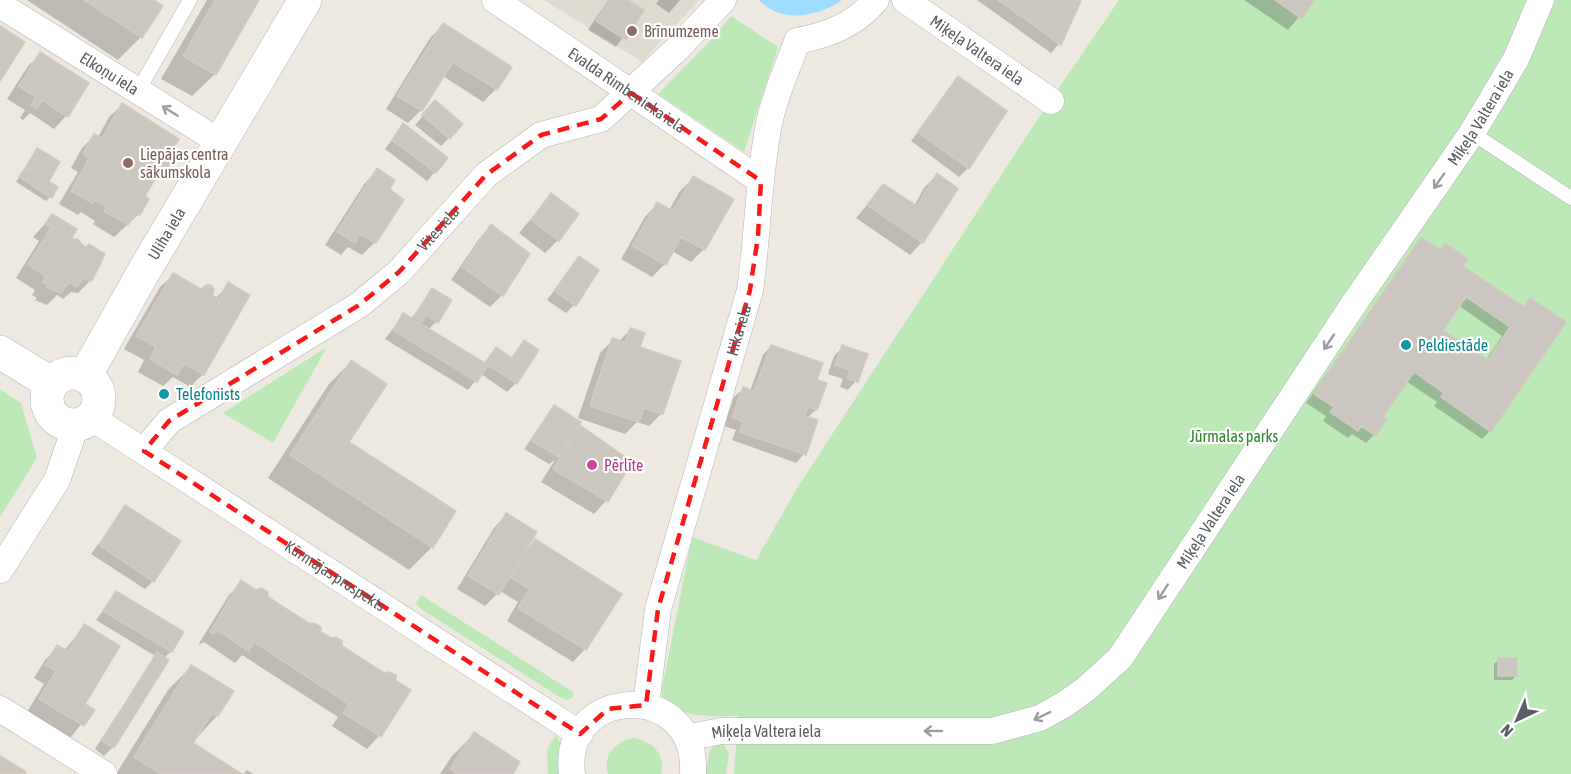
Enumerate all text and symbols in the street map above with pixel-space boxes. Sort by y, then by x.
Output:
street label: Miķeļa Valtera iela [927,11,1028,89]
place label: Brīnumzeme [644,22,719,40]
marker: Brīnumzeme [625,24,639,38]
street label: Evalda Rimbenieka iela [565,44,689,136]
street label: Elkoņu iela [77,48,142,98]
street label: Miķeļa Valtera iela [1444,66,1517,169]
one-way arrow [162,105,179,117]
place label: Liepājas centra sākumskola [140,145,229,181]
marker: Liepājas centra sākumskola [121,156,135,170]
one-way arrow [1433,172,1445,189]
street label: Vites iela [413,202,463,254]
street label: Uliha iela [144,204,189,263]
street label: Hika iela [723,302,754,358]
one-way arrow [1322,333,1334,350]
place label: Peldiestāde [1418,336,1488,354]
marker: Peldiestāde [1399,338,1413,352]
place label: Telefonists [176,385,240,403]
marker: Telefonists [157,387,171,401]
park label: Jūrmalas parks [1190,427,1279,446]
place label: Pērlīte [604,456,643,474]
marker: Pērlīte [585,458,599,472]
street label: Miķeļa Valtera iela [1173,470,1248,572]
street label: Kūrmājas prospekts [282,537,389,615]
one-way arrow [1157,583,1169,600]
north arrow [1487,690,1547,750]
one-way arrow [1033,711,1051,723]
text: N [1497,721,1516,741]
street label: Miķeļa Valtera iela [710,722,821,742]
one-way arrow [924,725,944,737]

